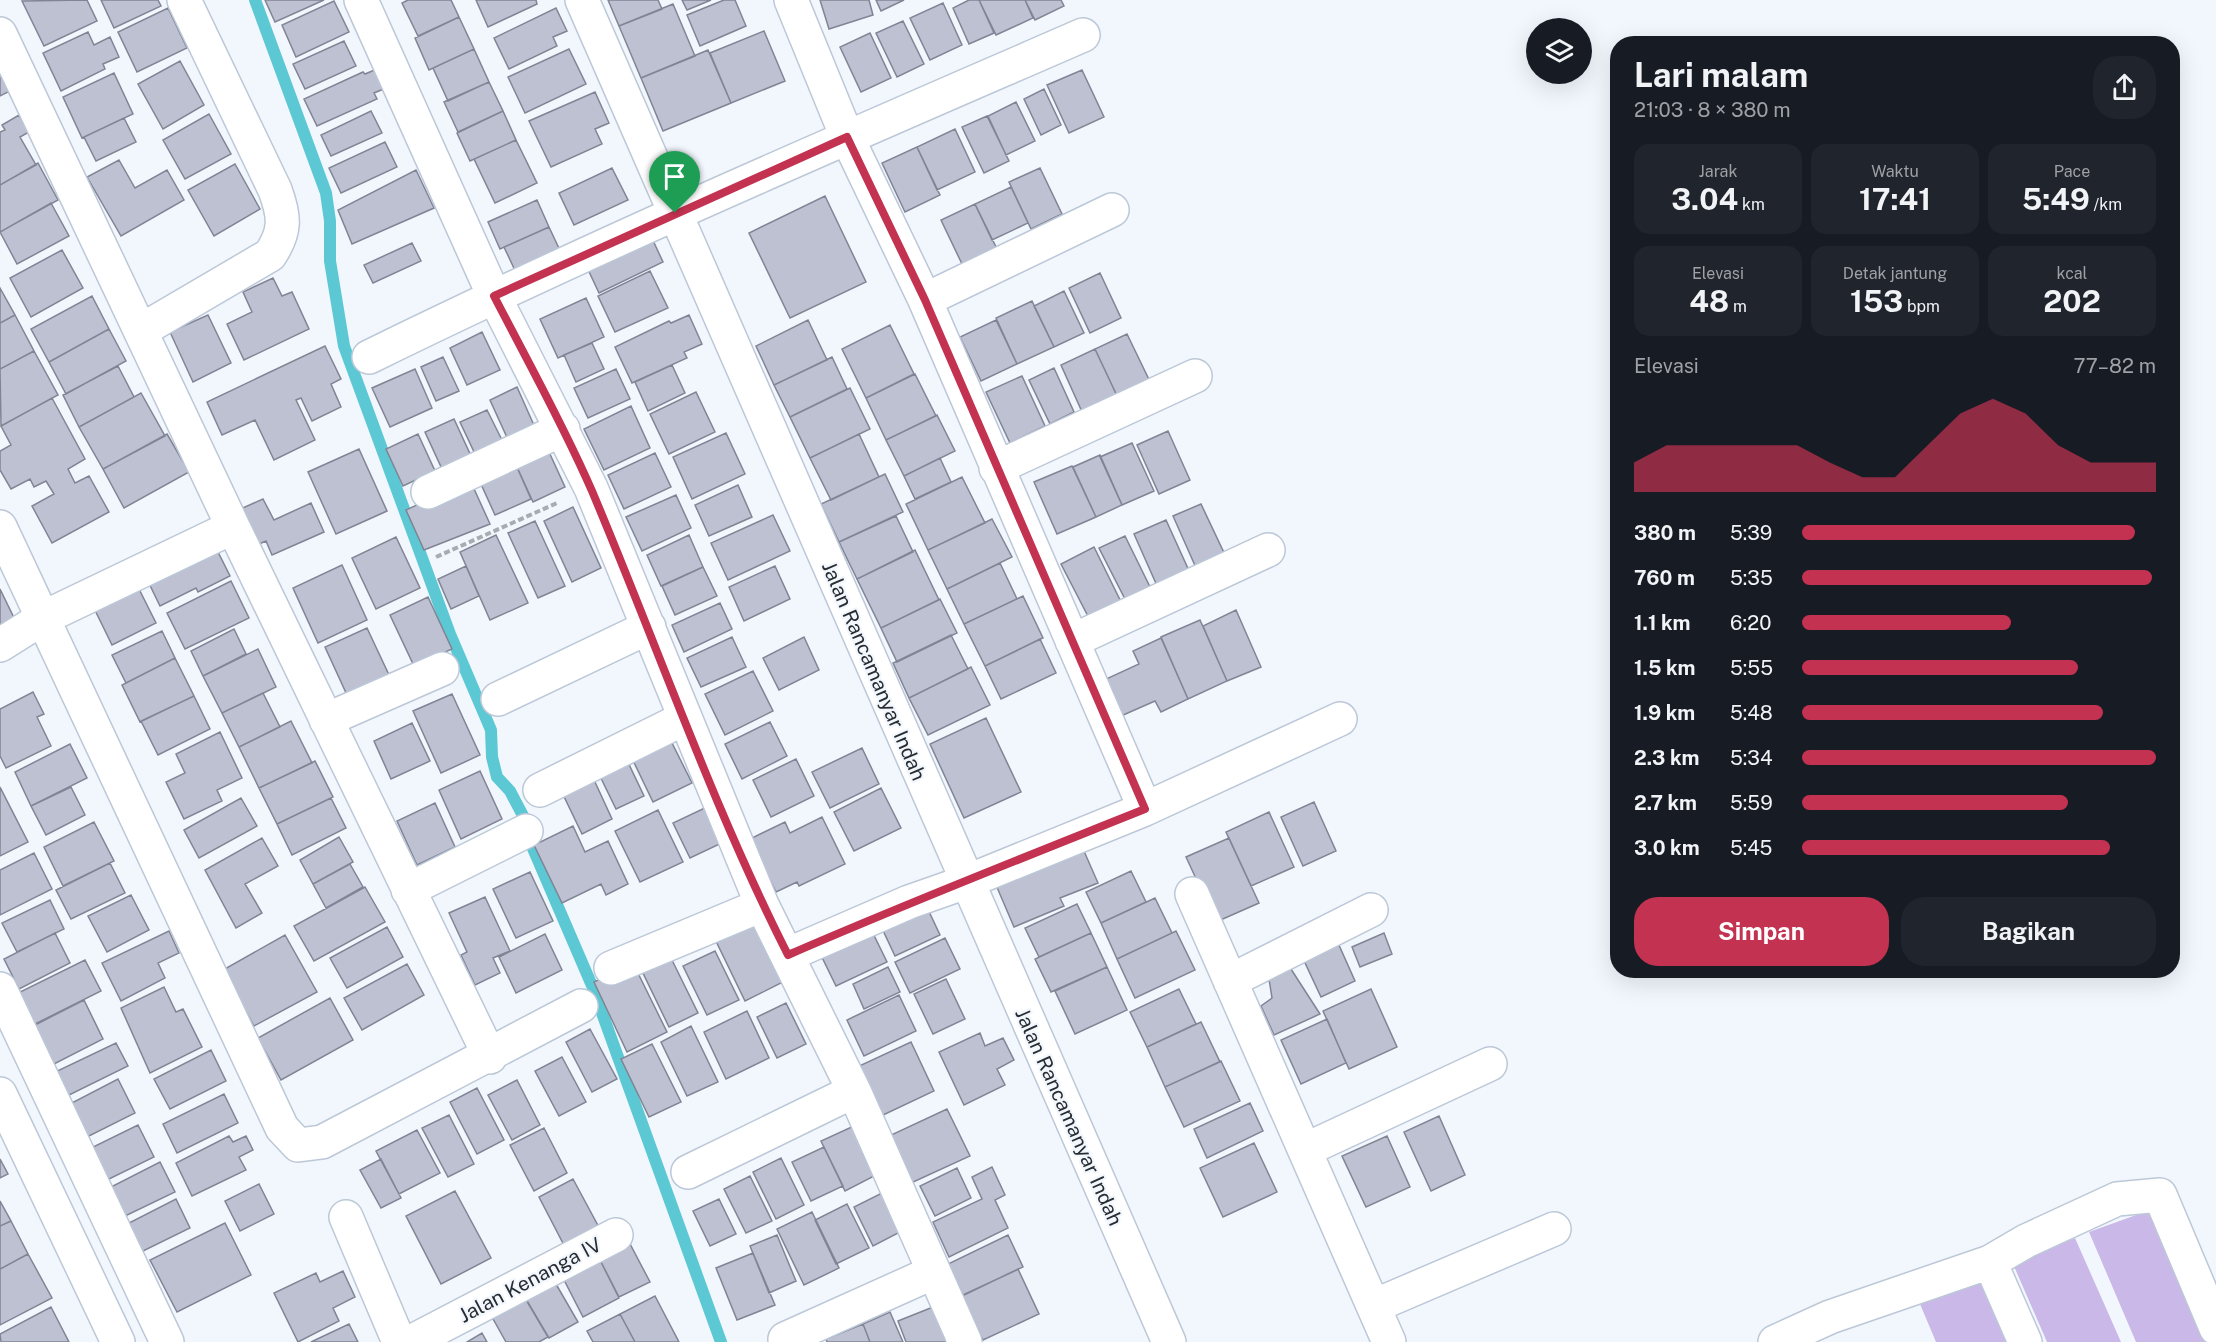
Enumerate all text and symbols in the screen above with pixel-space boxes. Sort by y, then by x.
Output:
map controls [1526,18,1592,84]
button: layers [1526,18,1592,84]
text: Lari malam [1634,56,1808,94]
button: share [2093,56,2156,119]
text: 21:03 · 8 × 380 m [1634,98,1791,122]
pin [649,151,700,213]
icon: arrive [658,160,691,193]
text: Jarak [1699,162,1737,181]
text: Waktu [1871,162,1919,181]
text: Pace [2054,162,2090,181]
text: 3.04 [1671,181,1738,217]
text: 17:41 [1859,181,1931,217]
text: 5:49 [2022,181,2090,217]
text: km [1738,195,1765,214]
text: /km [2090,195,2122,214]
text: Elevasi [1692,264,1744,283]
text: Detak jantung [1843,264,1947,283]
text: kcal [2057,264,2087,283]
text: 48 [1689,283,1729,319]
text: 153 [1850,283,1903,319]
text: 202 [2043,283,2101,319]
text: m [1729,297,1747,316]
text: bpm [1903,297,1940,316]
text: Elevasi [1634,354,1699,378]
text: 77–82 m [2074,354,2156,378]
text: 380 m [1634,521,1696,545]
text: 5:39 [1730,521,1772,545]
street label: Jalan Rancamanyar Indah [817,558,931,784]
text: 760 m [1634,566,1695,590]
text: 5:35 [1730,566,1773,590]
text: 1.1 km [1634,611,1691,635]
text: 6:20 [1730,611,1772,635]
text: 1.5 km [1634,656,1695,680]
text: 5:55 [1730,656,1773,680]
text: 1.9 km [1634,701,1695,725]
text: 5:48 [1730,701,1773,725]
text: 2.3 km [1634,746,1699,770]
text: 5:34 [1730,746,1772,770]
text: 2.7 km [1634,791,1697,815]
text: 5:59 [1730,791,1773,815]
text: 3.0 km [1634,836,1700,860]
text: 5:45 [1730,836,1772,860]
button: Simpan [1634,897,1889,966]
button: Bagikan [1901,897,2156,966]
street label: Jalan Rancamanyar Indah [1010,1005,1128,1229]
street label: Jalan Kenanga IV [455,1232,605,1328]

